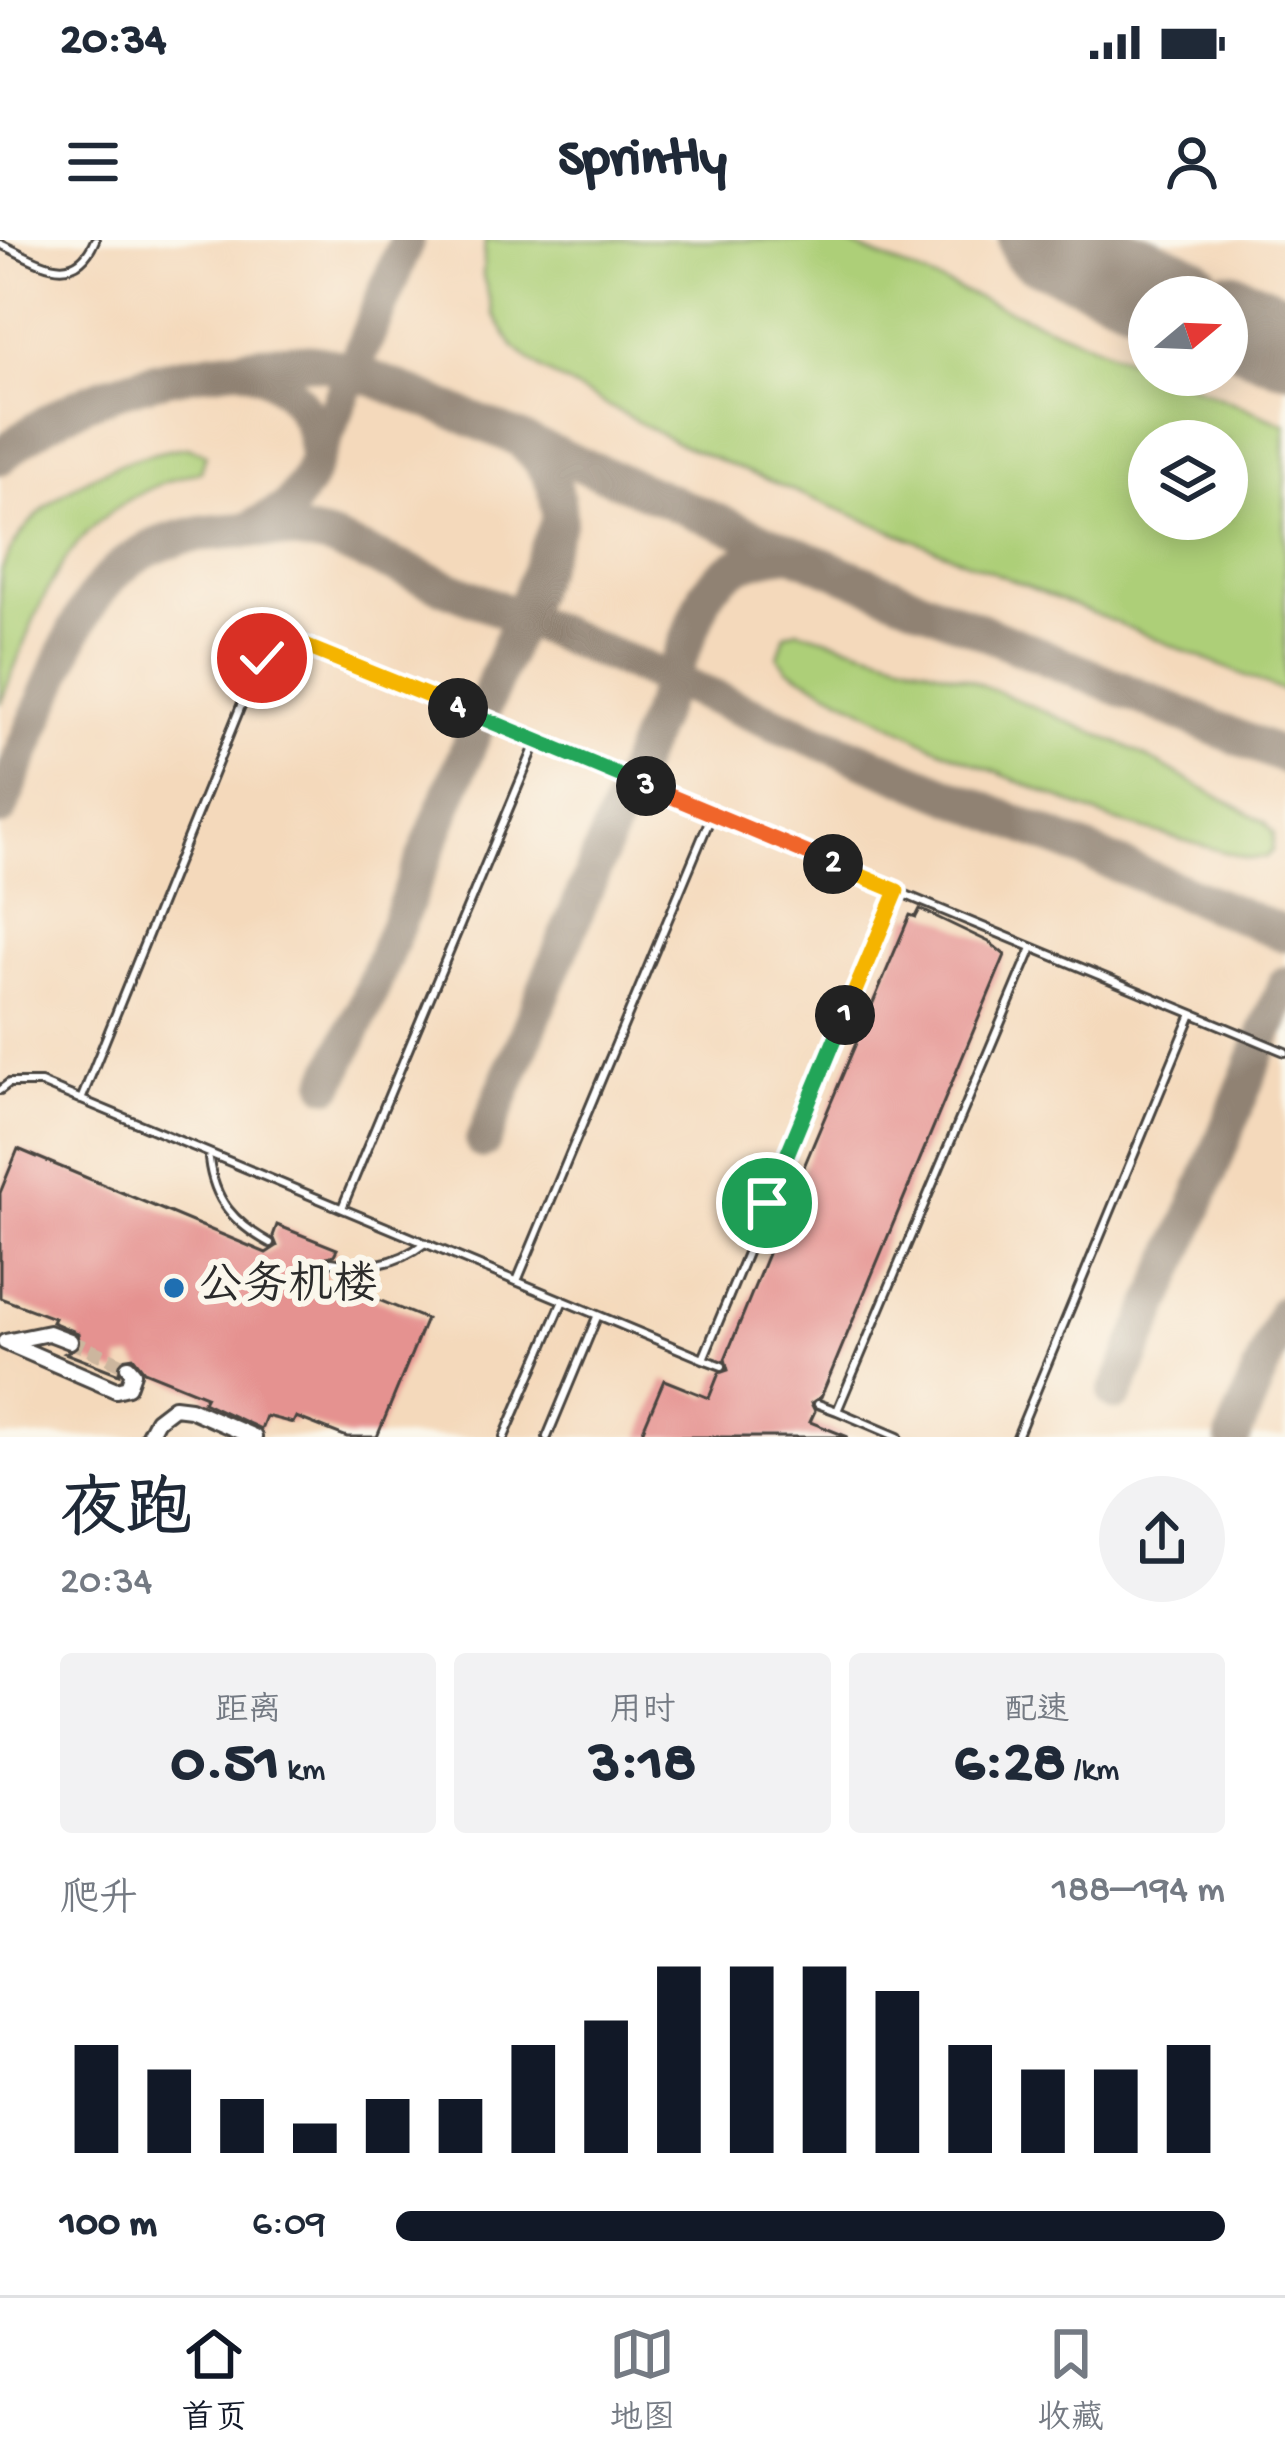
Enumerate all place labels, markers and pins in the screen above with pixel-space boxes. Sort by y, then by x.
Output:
pin [211,607,313,709]
pin: 4 [428,678,488,738]
pin: 3 [616,756,676,816]
pin: 2 [803,834,863,894]
pin: 1 [815,985,875,1045]
pin [716,1152,818,1254]
place label: 公务机楼 [198,1260,378,1315]
marker: 公务机楼 [161,1275,187,1301]

